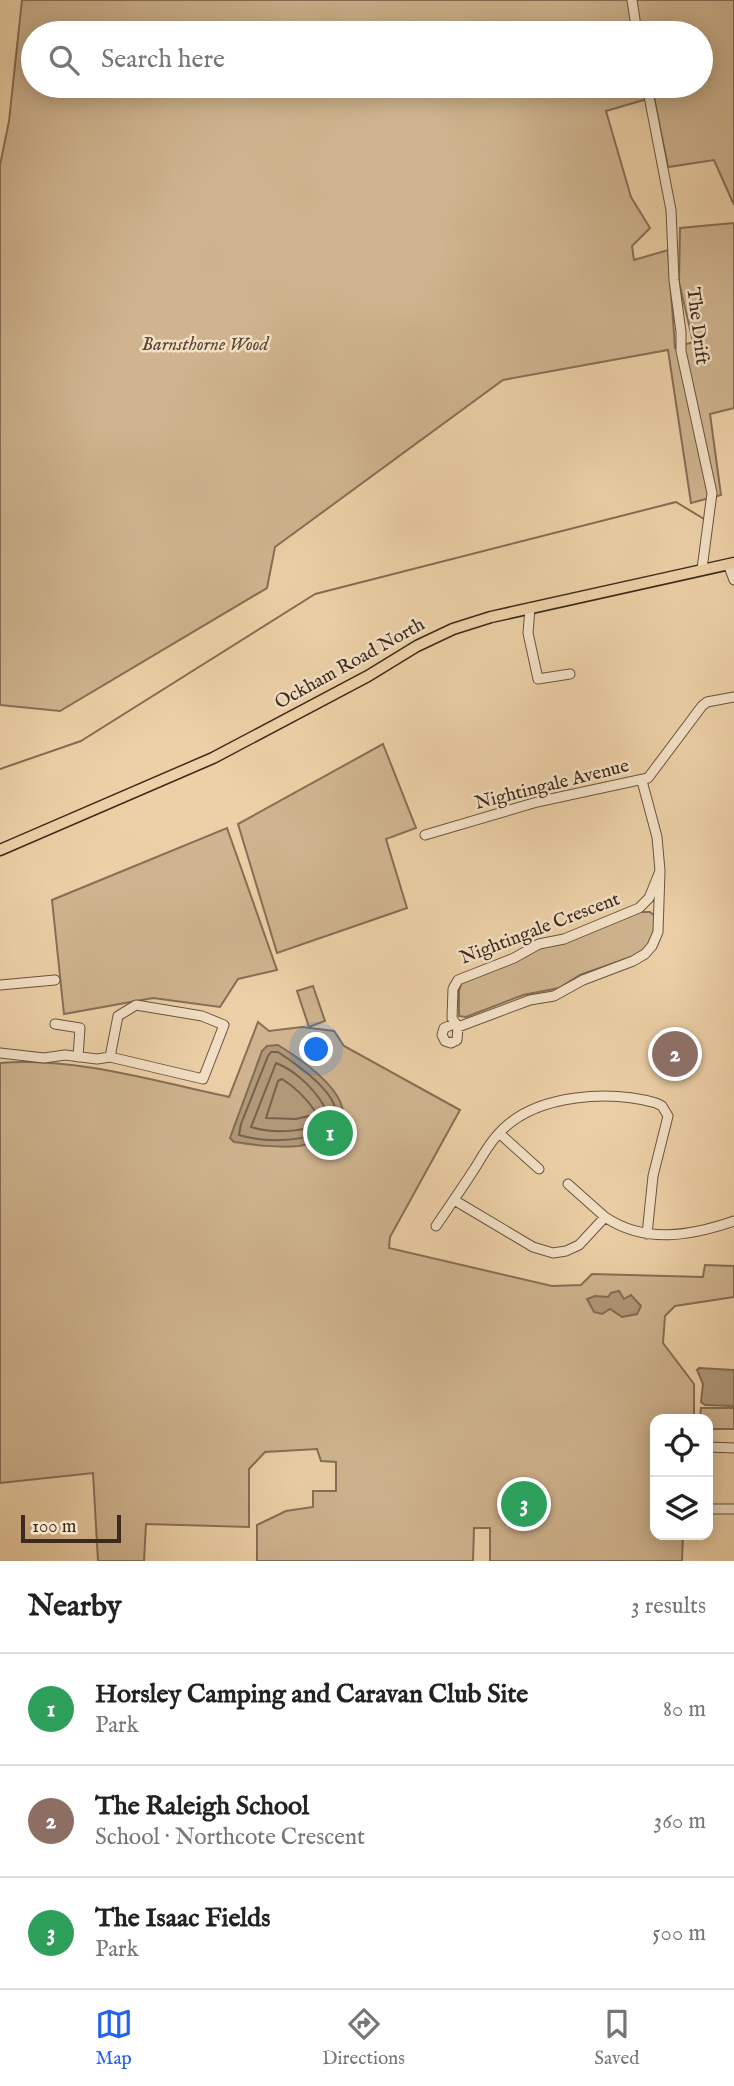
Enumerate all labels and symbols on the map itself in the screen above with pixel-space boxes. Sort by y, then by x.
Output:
street label: The Drift [680,286,714,366]
park label: Barnsthorne Wood [142,333,270,357]
street label: Ockham Road North [271,613,429,715]
street label: Nightingale Avenue [472,754,632,816]
street label: Nightingale Crescent [457,887,624,971]
pin: 2 [652,1028,698,1080]
your location [299,1032,333,1066]
pin: 1 [307,1107,353,1159]
pin: 3 [501,1478,547,1530]
scale bar [21,1512,121,1544]

